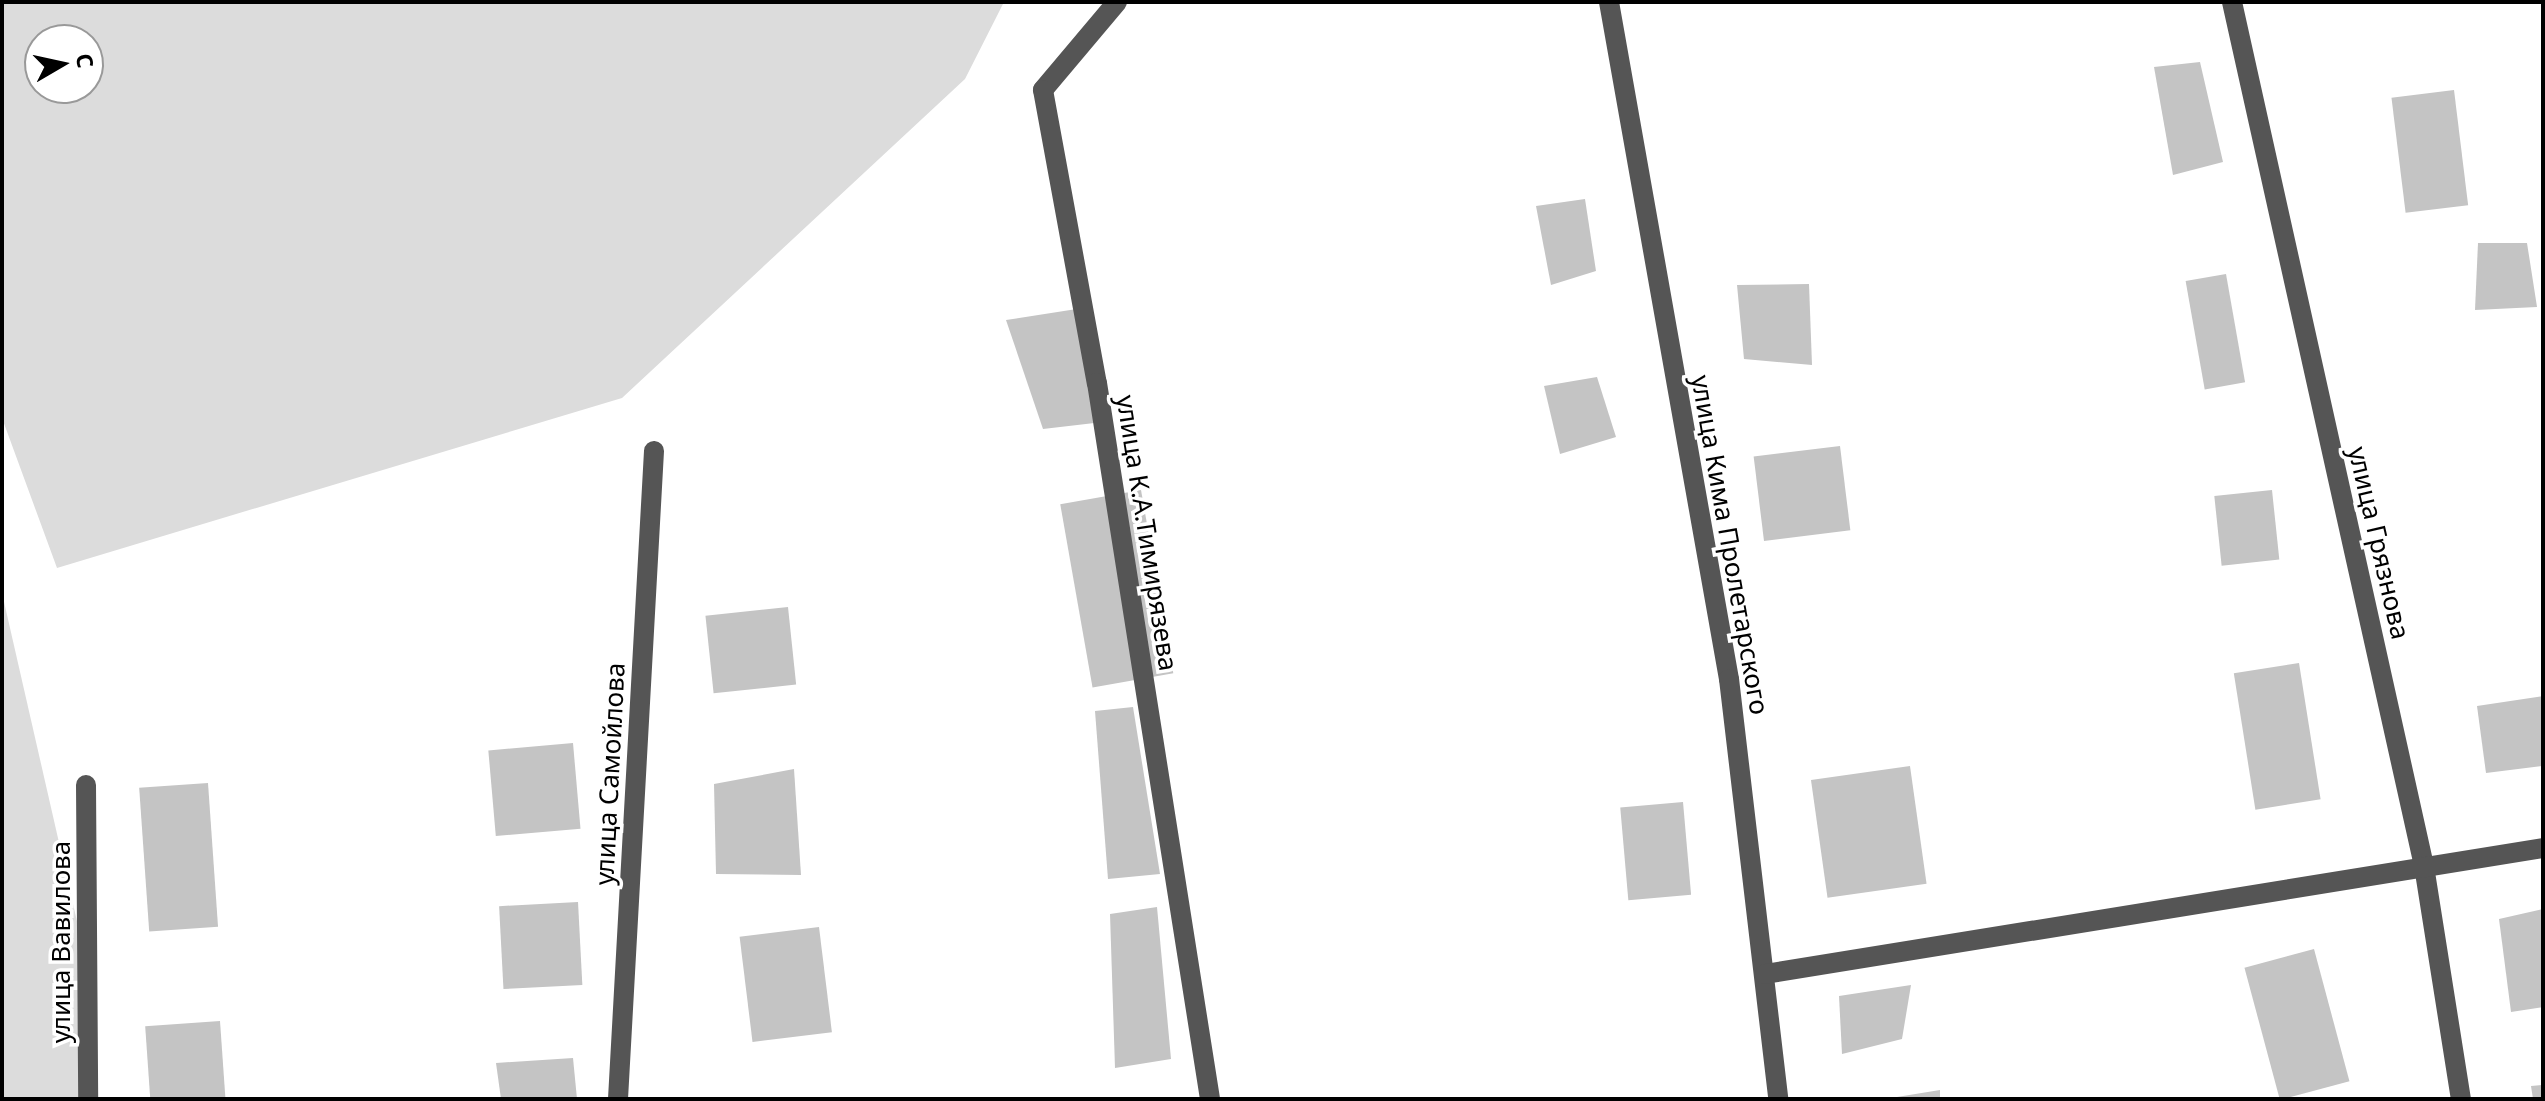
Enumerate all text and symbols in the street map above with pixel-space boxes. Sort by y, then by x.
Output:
north arrow [24,24,104,104]
text: С [70,51,102,70]
street label: улица Кима Пролетарского [1685,373,1775,717]
street label: улица К.А.Тимирязева [1110,393,1184,673]
street label: улица Грязнова [2342,444,2416,642]
street label: улица Самойлова [589,662,631,886]
street label: улица Вавилова [45,841,77,1043]

